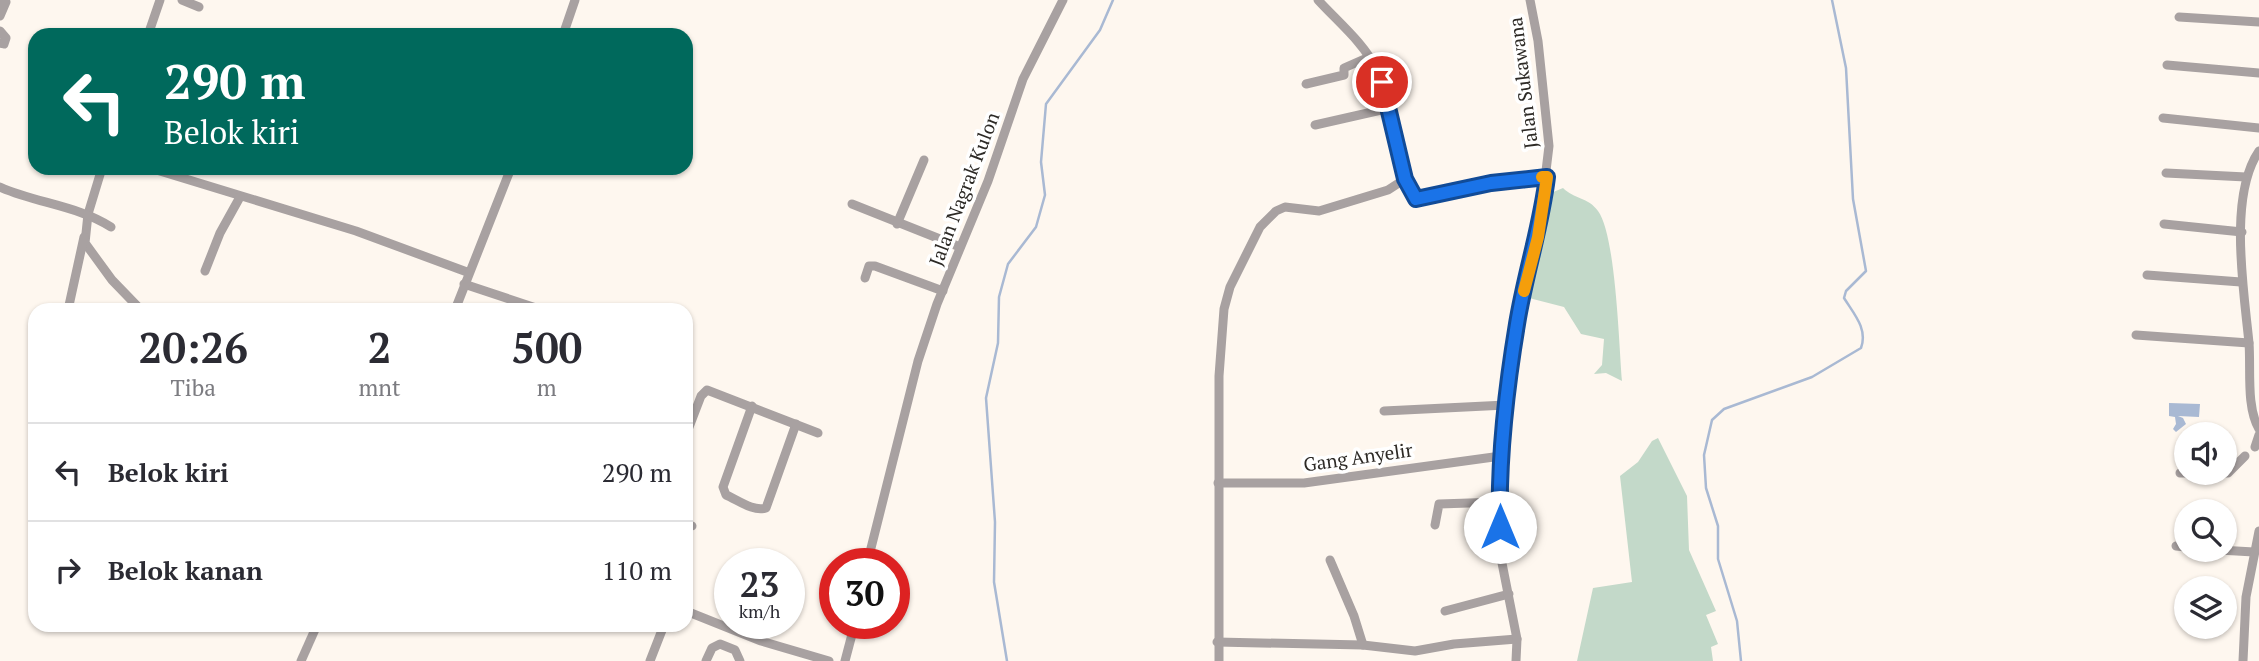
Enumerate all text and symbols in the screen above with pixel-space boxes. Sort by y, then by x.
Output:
street label: Jalan Sukawana [1502,16,1543,150]
text: 290 m [164,48,306,113]
pin [1352,52,1412,112]
icon: left [49,56,140,147]
icon: arrive [1363,63,1401,101]
street label: Jalan Nagrak Kulon [923,108,1004,269]
text: Belok kiri [164,111,299,153]
text: 20:26 [139,319,248,375]
text: 2 [368,319,391,375]
text: 500 [511,319,582,375]
text: Tiba [171,372,216,403]
text: mnt [359,372,401,403]
text: m [537,372,557,403]
map controls [2174,422,2237,639]
button: sound [2174,422,2237,485]
street label: Gang Anyelir [1302,436,1415,477]
icon: left [49,453,87,491]
text: Belok kiri [108,455,229,489]
text: 290 m [602,455,672,489]
position arrow [1463,490,1537,564]
button: search [2174,499,2237,562]
speed limit sign: 30 [819,548,910,639]
icon: right [49,551,87,589]
text: Belok kanan [108,553,263,587]
text: 110 m [602,553,672,587]
text: 23 [740,561,779,607]
button: layers [2174,576,2237,639]
text: km/h [739,599,780,623]

